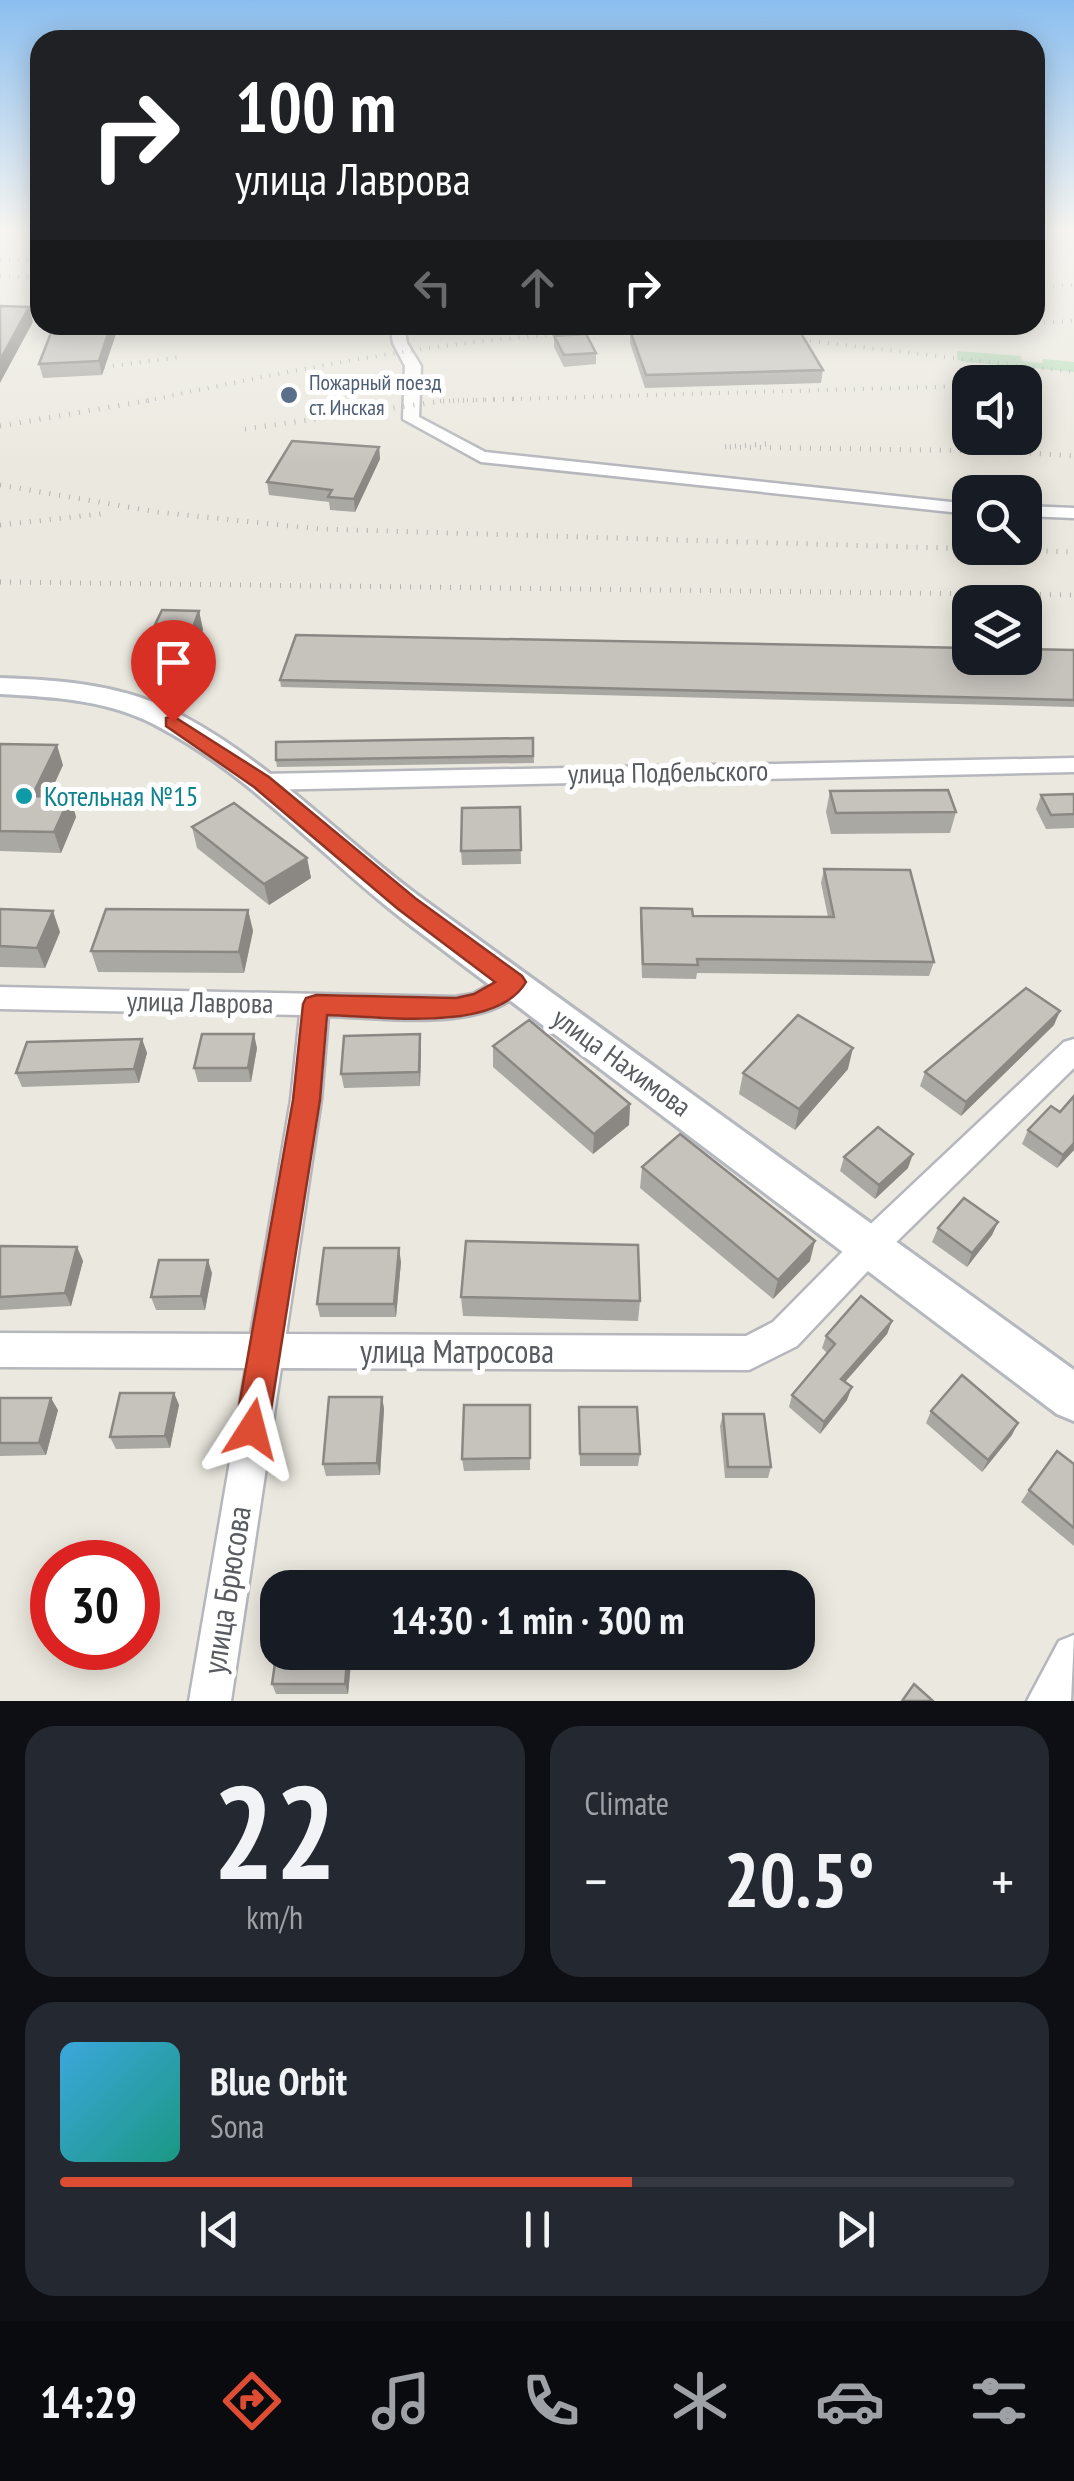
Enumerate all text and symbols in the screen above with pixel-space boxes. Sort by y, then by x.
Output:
text: 100 m [235,61,396,151]
icon: right [70,70,200,200]
text: улица Лаврова [235,149,471,207]
icon: left [405,260,460,315]
icon: ahead [510,260,565,315]
icon: right [615,260,670,315]
map controls [952,365,1042,675]
button: sound [952,365,1042,455]
place label: Пожарный поезд ст. Инская [309,368,442,421]
marker: Пожарный поезд ст. Инская [278,384,300,406]
button: search [952,475,1042,565]
button: layers [952,585,1042,675]
pin [131,620,216,723]
icon: arrive [146,635,201,690]
street label: улица Подбельского [568,751,768,792]
place label: Котельная №15 [44,777,198,814]
marker: Котельная №15 [13,785,35,807]
street label: улица Лаврова [126,982,274,1021]
street label: улица Нахимова [546,999,699,1124]
street label: улица Матросова [360,1330,554,1372]
position arrow [200,1377,304,1481]
street label: улица Брюсова [192,1503,260,1677]
speed limit sign: 30 [30,1540,160,1670]
text: 14:30 · 1 min · 300 m [391,1595,684,1644]
text: 22 [213,1747,337,1915]
text: Climate [585,1782,669,1824]
text: 20.5° [724,1831,875,1928]
text: − [585,1845,607,1916]
text: + [991,1845,1014,1916]
text: km/h [246,1896,303,1938]
text: Blue Orbit [210,2056,347,2105]
text: Sona [210,2105,264,2147]
icon: previous [192,2202,247,2257]
icon: pause [510,2202,565,2257]
icon: next [828,2202,883,2257]
icon: directions [217,2366,287,2436]
icon: music [366,2366,436,2436]
icon: phone [516,2366,586,2436]
icon: climate [665,2366,735,2436]
icon: car [815,2366,885,2436]
icon: filters [964,2366,1034,2436]
text: 14:29 [40,2372,137,2430]

